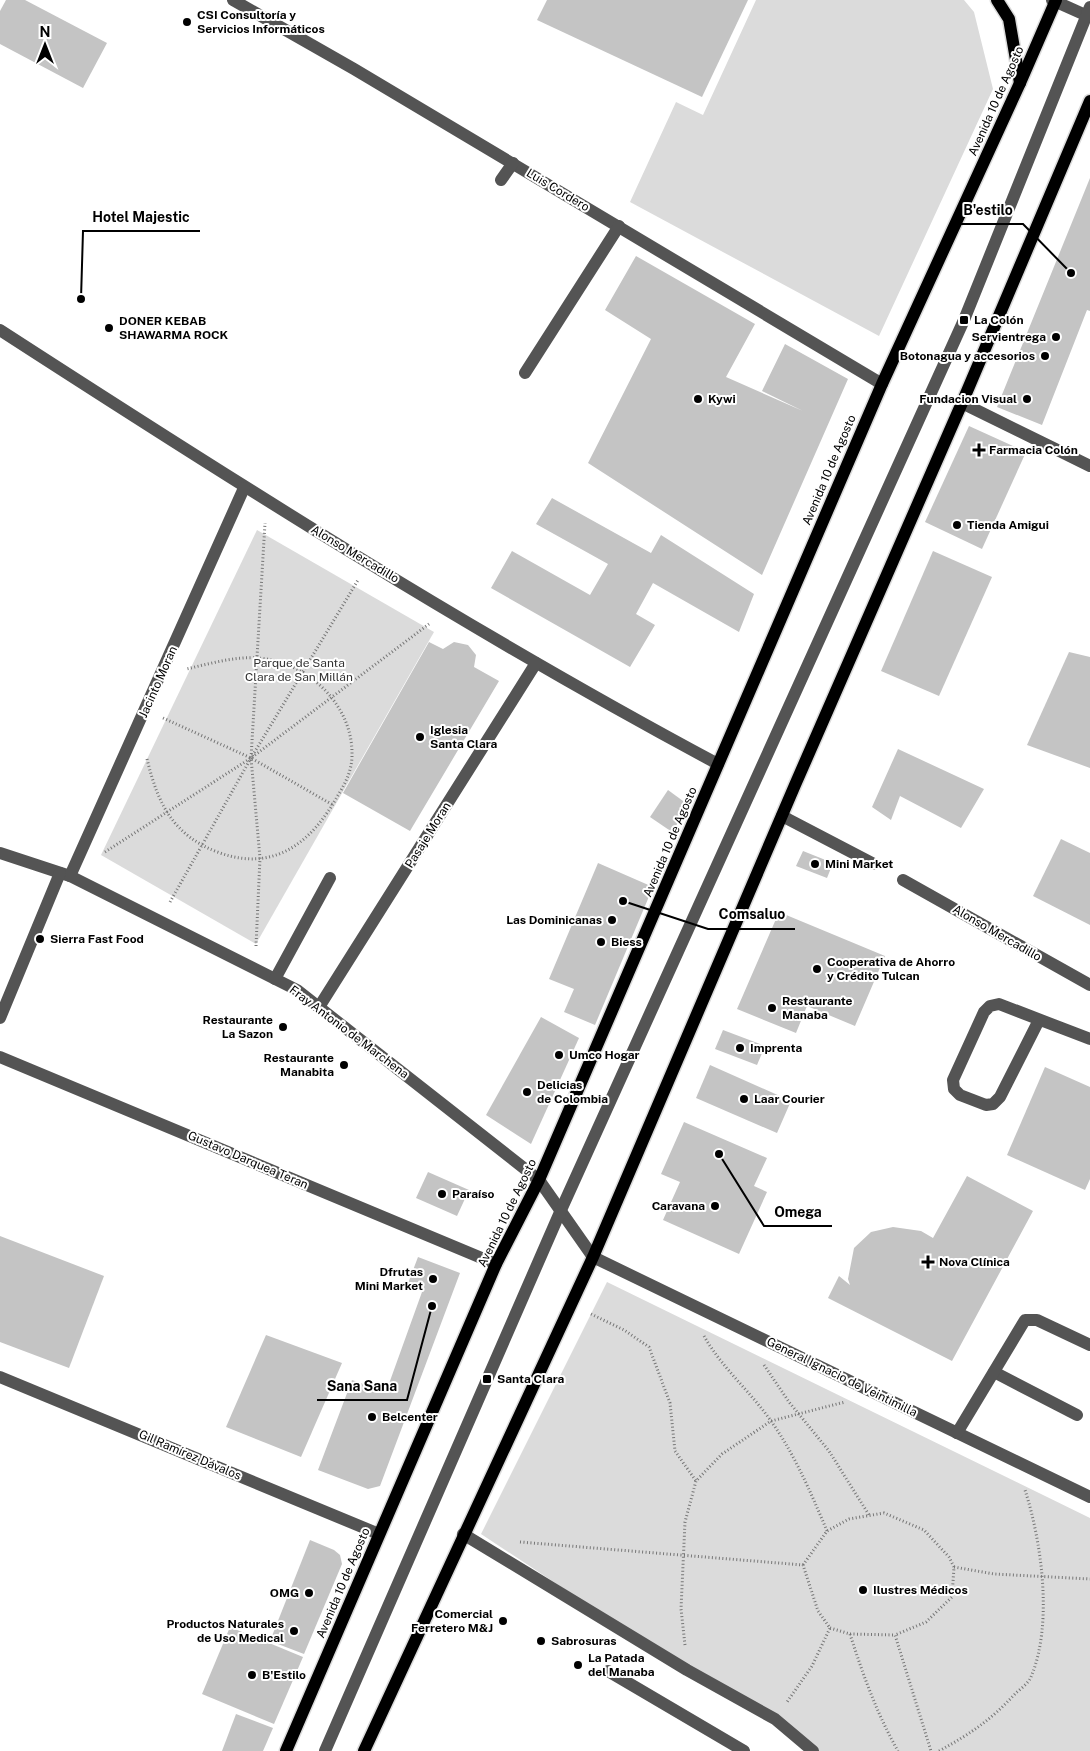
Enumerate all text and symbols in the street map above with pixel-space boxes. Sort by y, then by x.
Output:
place label: CSI Consultoría y Servicios Informáticos [197,8,325,36]
marker: CSI Consultoría y Servicios Informáticos [181,16,193,28]
north arrow [20,20,70,70]
text: N [40,24,50,40]
street label: Avenida 10 de Agosto [966,44,1027,158]
street label: Luis Cordero [524,166,592,214]
callout: B'estilo [953,195,1023,224]
callout: Hotel Majestic [83,202,200,231]
text: B'estilo [963,202,1013,218]
text: Hotel Majestic [92,209,190,225]
place label: La Colón [974,313,1024,327]
place label: DONER KEBAB SHAWARMA ROCK [119,314,229,342]
marker: La Colón [958,314,970,326]
marker: DONER KEBAB SHAWARMA ROCK [103,322,115,334]
place label: Servientrega [972,330,1046,344]
marker: Servientrega [1050,331,1062,343]
place label: Botonagua y accesorios [900,349,1035,363]
marker: Botonagua y accesorios [1039,350,1051,362]
place label: Kywi [708,392,736,406]
place label: Fundacion Visual [919,392,1017,406]
marker: Kywi [692,393,704,405]
marker: Fundacion Visual [1021,393,1033,405]
street label: Avenida 10 de Agosto [799,413,859,527]
place label: Farmacia Colón [989,443,1078,457]
marker: Farmacia Colón [973,444,985,456]
place label: Tienda Amigui [967,518,1049,532]
marker: Tienda Amigui [951,519,963,531]
street label: Alonso Mercadillo [309,522,402,586]
street label: Jacinto Moran [136,644,180,720]
park label: Parque de Santa Clara de San Millán [245,656,353,684]
place label: Iglesia Santa Clara [430,723,498,751]
marker: Iglesia Santa Clara [414,731,426,743]
street label: Avenida 10 de Agosto [640,785,700,899]
street label: Pasaje Moran [402,799,454,871]
place label: Mini Market [825,857,893,871]
marker: Mini Market [809,858,821,870]
callout: Comsaluo [708,900,795,929]
street label: Alonso Mercadillo [950,902,1044,964]
text: Comsaluo [719,906,785,922]
place label: Las Dominicanas [506,913,602,927]
marker: Las Dominicanas [606,914,618,926]
place label: Sierra Fast Food [50,932,144,946]
marker: Sierra Fast Food [34,933,46,945]
place label: Biess [611,935,642,949]
marker: Biess [595,936,607,948]
place label: Cooperativa de Ahorro y Crédito Tulcan [827,955,955,983]
marker: Cooperativa de Ahorro y Crédito Tulcan [811,963,823,975]
street label: Fray Antonio de Marchena [287,983,411,1081]
place label: Restaurante Manaba [782,994,853,1022]
marker: Restaurante Manaba [766,1002,778,1014]
place label: Restaurante La Sazon [203,1013,273,1041]
marker: Restaurante La Sazon [277,1021,289,1033]
place label: Imprenta [750,1041,802,1055]
marker: Imprenta [734,1042,746,1054]
place label: Umco Hogar [569,1048,640,1062]
marker: Umco Hogar [553,1049,565,1061]
place label: Restaurante Manabita [264,1051,334,1079]
marker: Restaurante Manabita [338,1059,350,1071]
place label: Delicias de Colombia [537,1078,608,1106]
marker: Delicias de Colombia [521,1086,533,1098]
place label: Laar Courier [754,1092,825,1106]
marker: Laar Courier [738,1093,750,1105]
street label: Gustavo Darquea Teran [186,1128,310,1192]
street label: Avenida 10 de Agosto [475,1156,539,1269]
place label: Paraíso [452,1187,495,1201]
marker: Paraíso [436,1188,448,1200]
callout: Omega [764,1197,832,1226]
place label: Caravana [652,1199,705,1213]
marker: Caravana [709,1200,721,1212]
text: Omega [774,1204,822,1220]
marker: Nova Clínica [921,1255,935,1269]
place label: Nova Clínica [939,1255,1010,1269]
place label: Dfrutas Mini Market [355,1265,423,1293]
marker: Dfrutas Mini Market [427,1273,439,1285]
street label: General Ignacio de Veintimilla [765,1334,919,1420]
callout: Sana Sana [317,1371,407,1400]
place label: Santa Clara [497,1372,565,1386]
marker: Santa Clara [481,1373,493,1385]
text: Sana Sana [327,1378,397,1394]
place label: Belcenter [382,1410,438,1424]
marker: Belcenter [366,1411,378,1423]
street label: Gil Ramírez Dávalos [137,1427,243,1483]
street label: Avenida 10 de Agosto [313,1526,373,1640]
place label: Ilustres Médicos [873,1583,968,1597]
marker: Ilustres Médicos [857,1584,869,1596]
place label: OMG [270,1586,299,1600]
marker: OMG [303,1587,315,1599]
place label: Comercial Ferretero M&J [411,1607,493,1635]
marker: Comercial Ferretero M&J [497,1615,509,1627]
place label: Productos Naturales de Uso Medical [166,1617,284,1645]
marker: Productos Naturales de Uso Medical [288,1625,300,1637]
place label: Sabrosuras [551,1634,617,1648]
marker: Sabrosuras [535,1635,547,1647]
place label: La Patada del Manaba [588,1651,655,1679]
marker: La Patada del Manaba [572,1659,584,1671]
place label: B'Estilo [262,1668,306,1682]
marker: B'Estilo [246,1669,258,1681]

